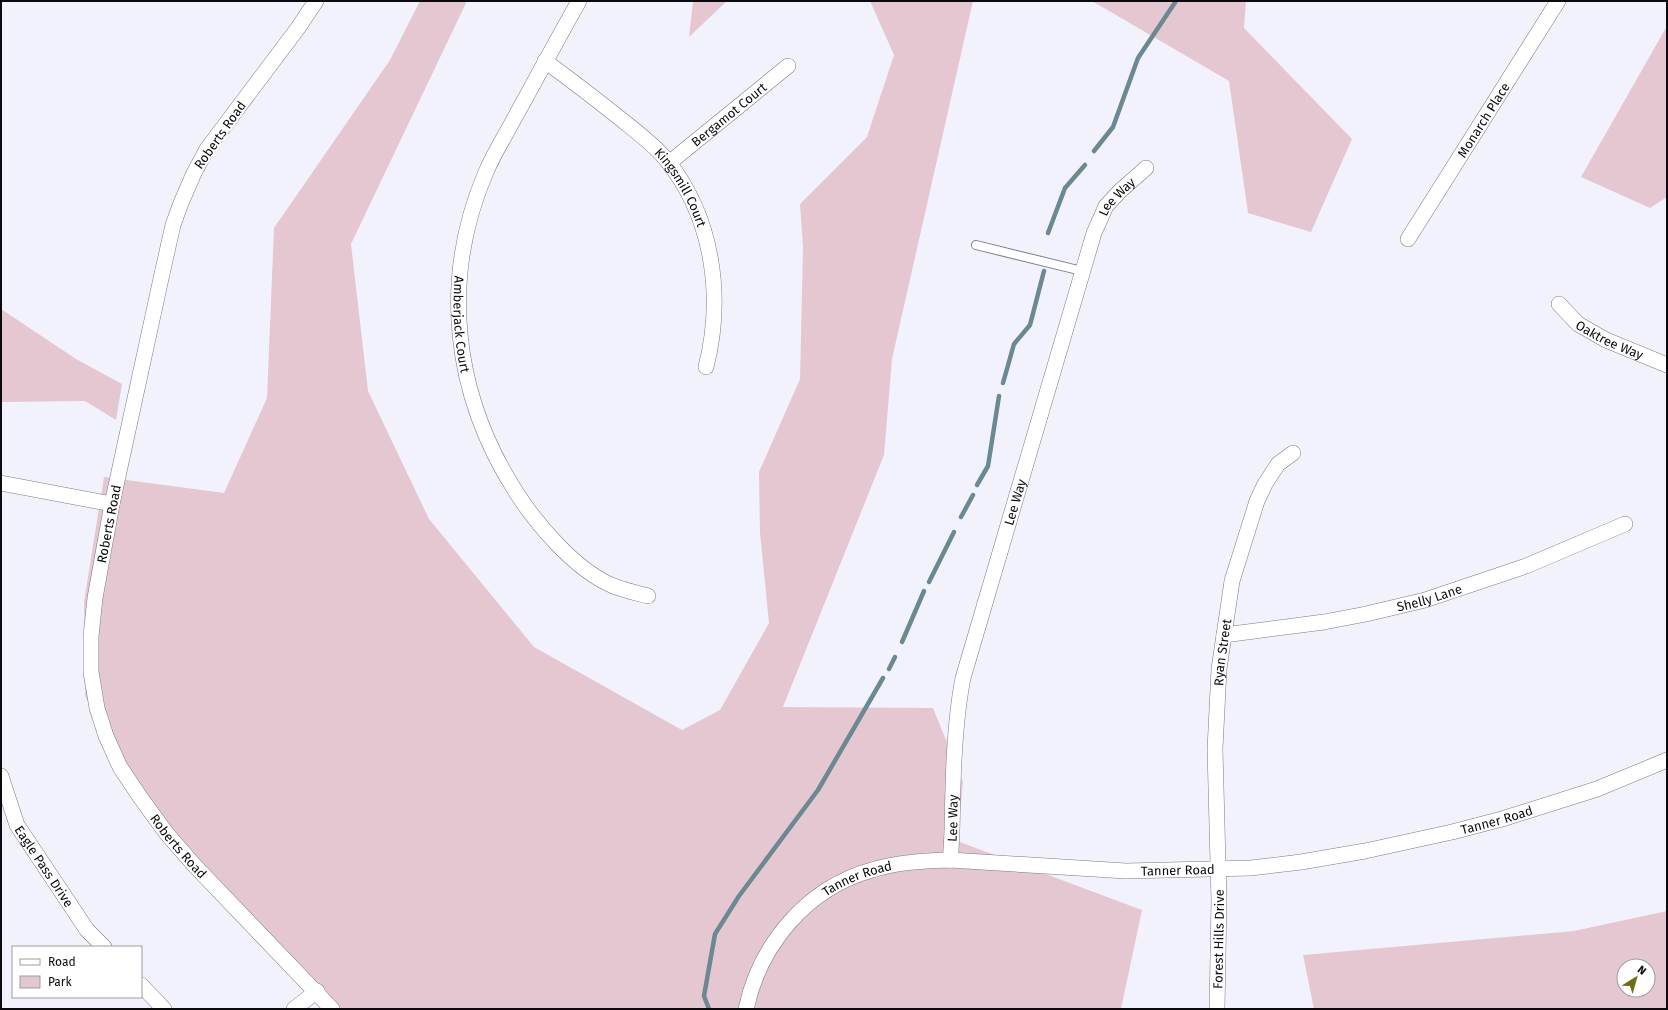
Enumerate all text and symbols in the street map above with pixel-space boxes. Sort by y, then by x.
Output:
street label: Bergamot Court [688,79,769,149]
street label: Monarch Place [1454,79,1512,160]
street label: Roberts Road [191,98,249,172]
street label: Kingsmill Court [652,145,710,229]
street label: Lee Way [1095,174,1138,218]
street label: Amberjack Court [451,275,473,375]
street label: Oaktree Way [1573,317,1646,362]
street label: Lee Way [1001,477,1029,527]
street label: Roberts Road [94,484,124,564]
street label: Shelly Lane [1395,581,1464,614]
street label: Ryan Street [1211,618,1234,686]
street label: Lee Way [944,794,960,842]
street label: Tanner Road [1459,802,1535,837]
street label: Roberts Road [147,811,210,881]
street label: Eagle Pass Drive [12,823,77,910]
street label: Tanner Road [819,858,893,899]
street label: Tanner Road [1141,861,1215,878]
street label: Forest Hills Drive [1210,889,1227,989]
legend [12,946,142,998]
text: Road [48,955,76,969]
north arrow [1616,958,1656,998]
text: N [1635,963,1649,978]
text: Park [48,975,72,989]

